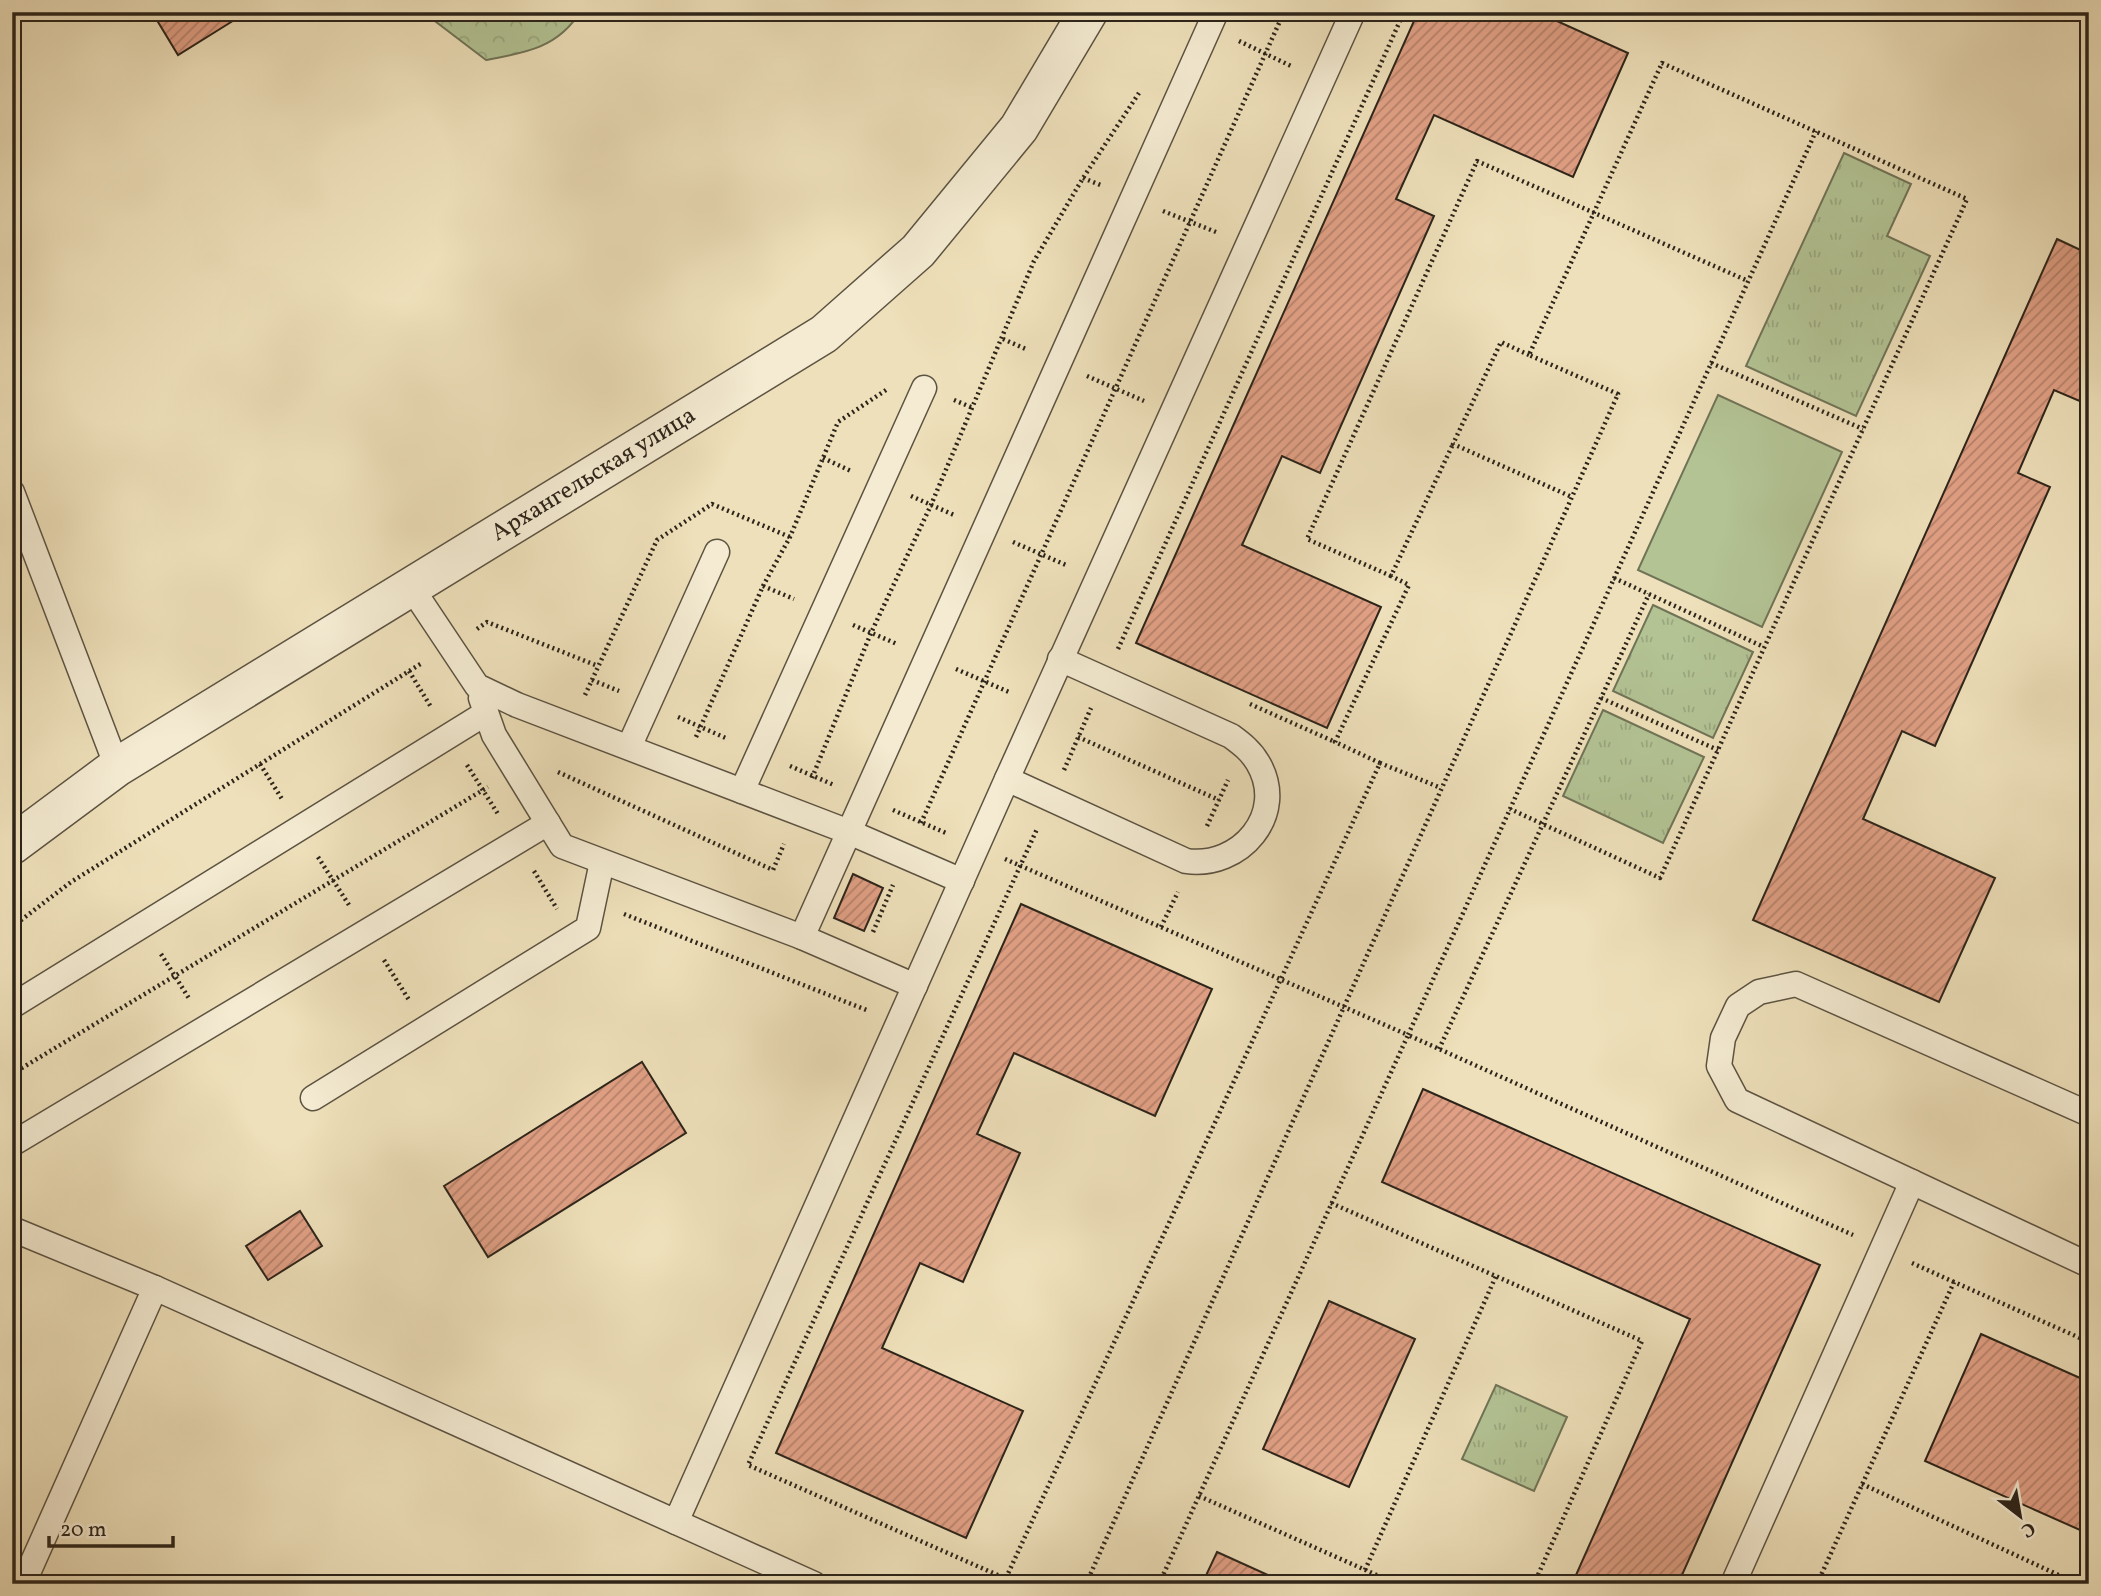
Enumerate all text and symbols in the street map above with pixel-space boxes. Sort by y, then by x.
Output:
street label: Архангельская улица [485,399,703,551]
north arrow [1986,1480,2056,1550]
scale bar [49,1505,173,1549]
text: С [2016,1515,2040,1543]
text: 20 m [60,1516,106,1545]

